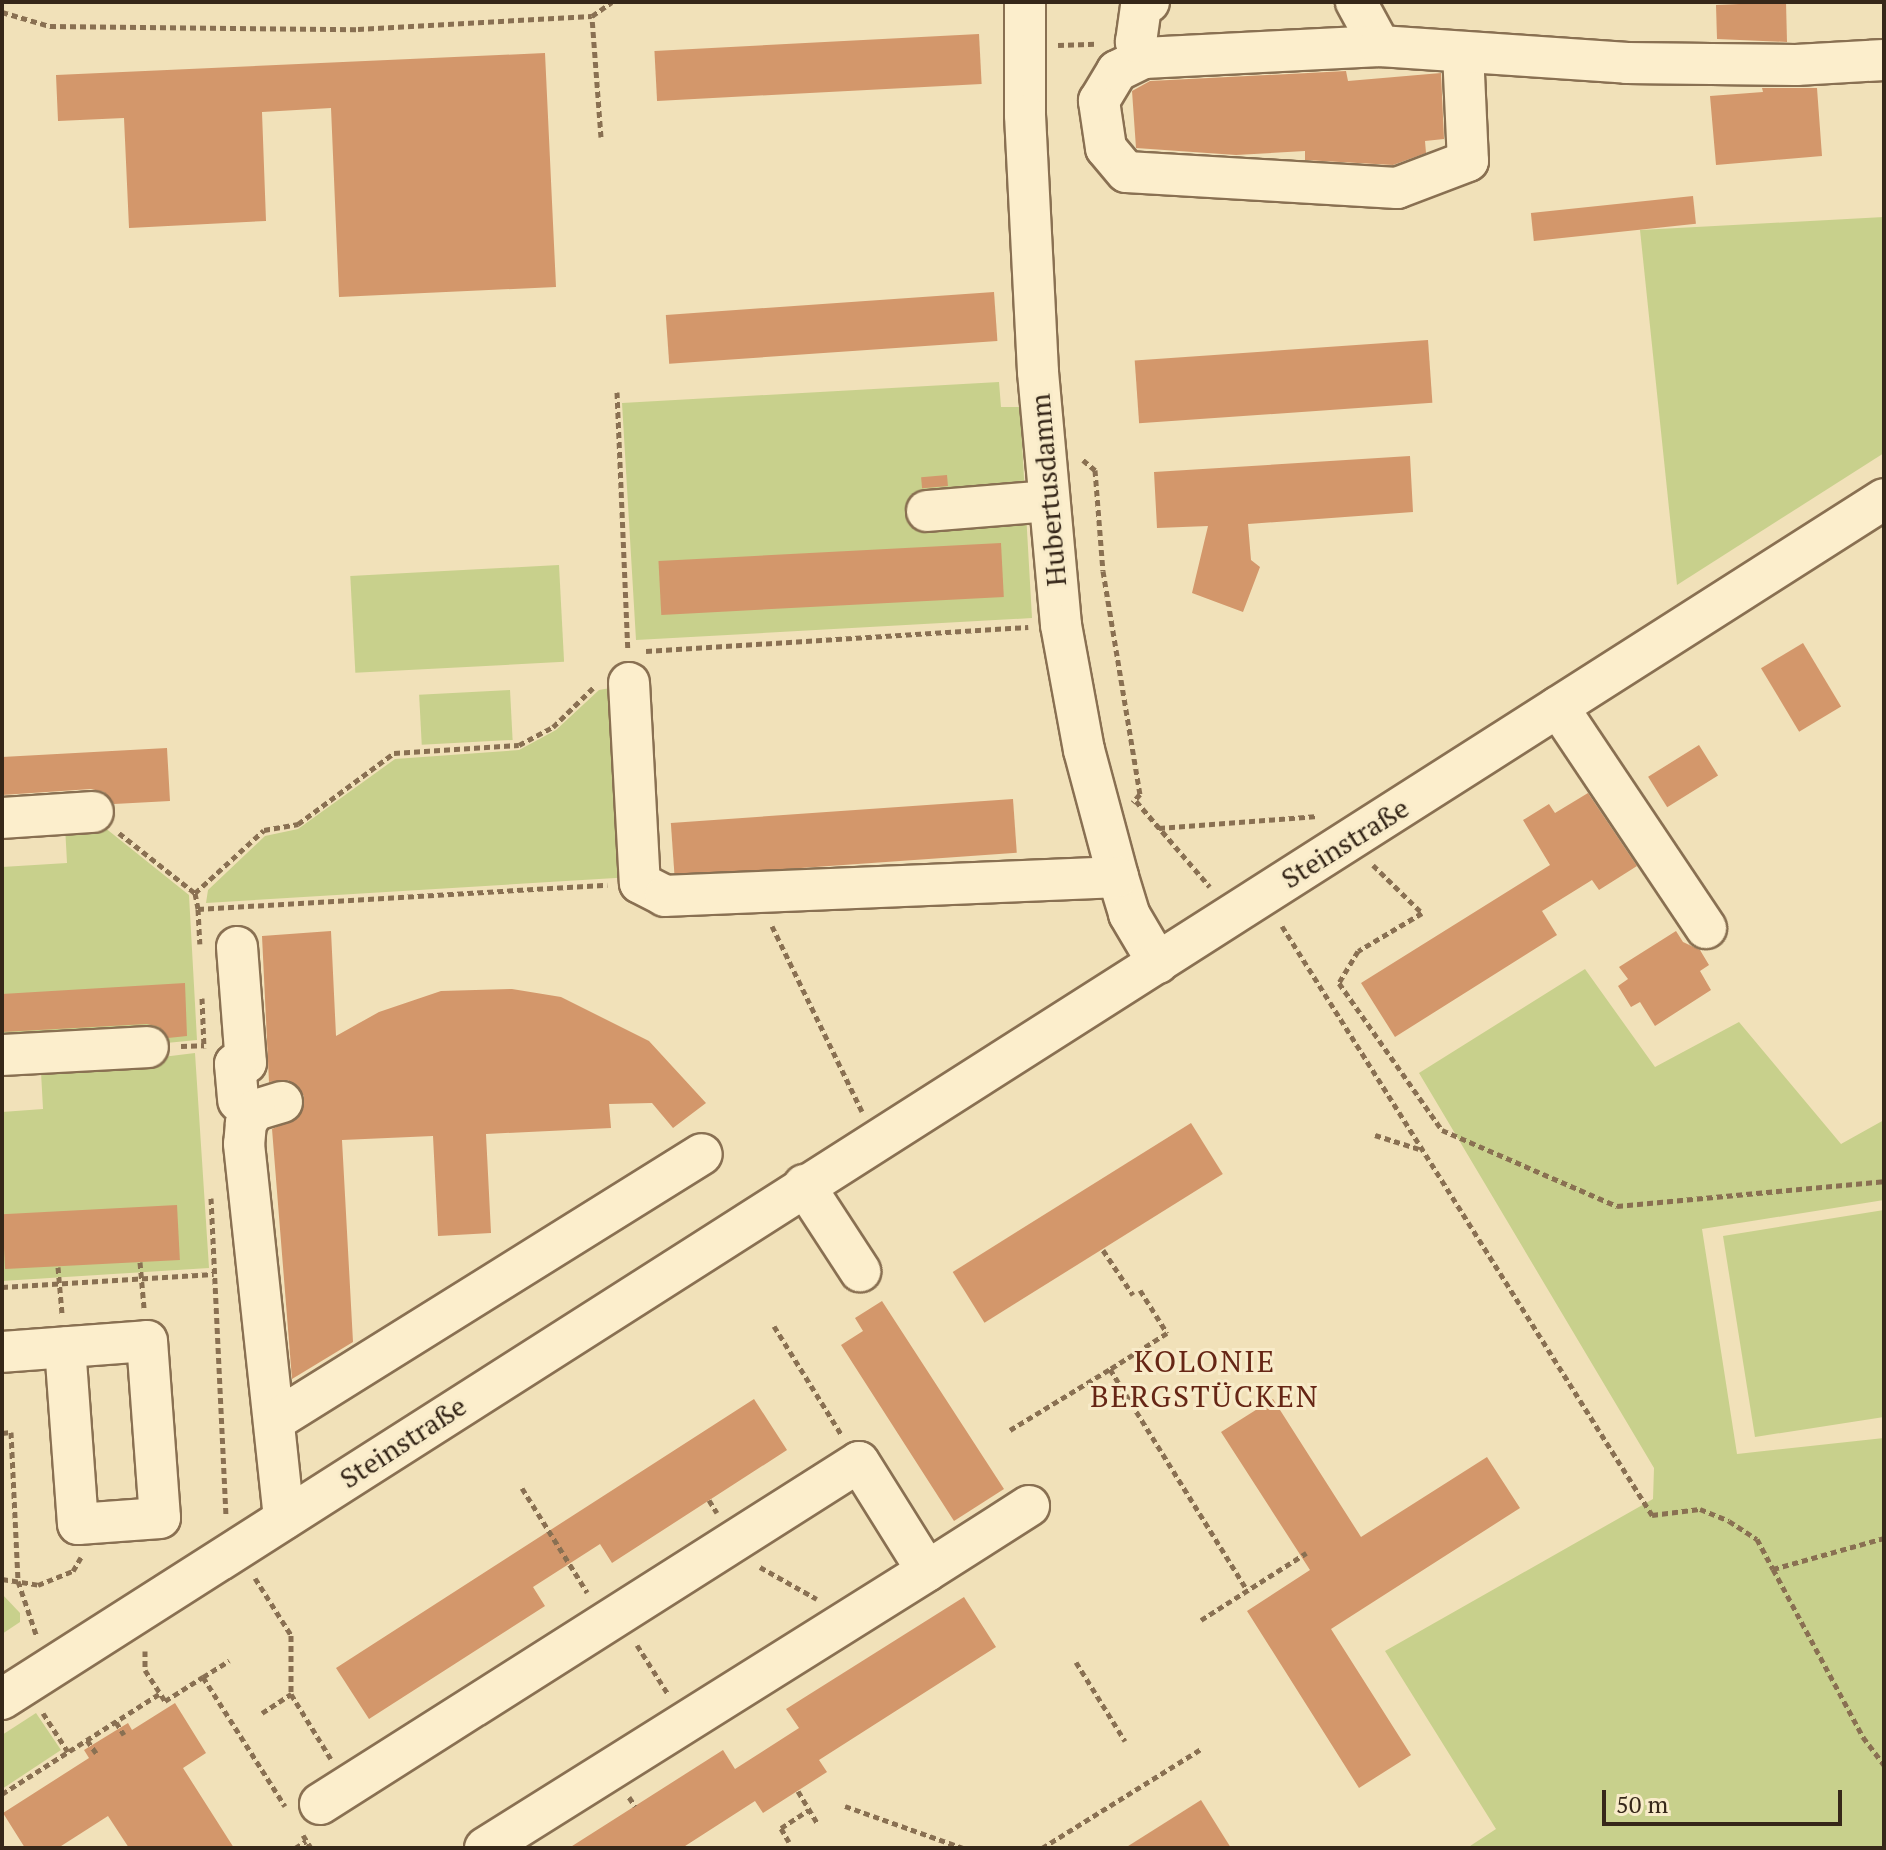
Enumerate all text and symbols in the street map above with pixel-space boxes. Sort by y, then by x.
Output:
street label: Hubertusdamm [1023,392,1073,588]
street label: Steinstraße [1275,791,1415,895]
district label: KOLONIE BERGSTÜCKEN [1090,1343,1320,1414]
street label: Steinstraße [334,1389,472,1495]
scale bar [1606,1774,1846,1824]
text: 50 m [1616,1788,1668,1820]

